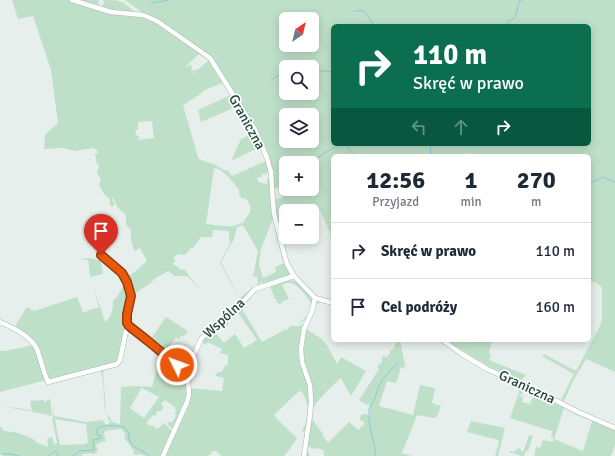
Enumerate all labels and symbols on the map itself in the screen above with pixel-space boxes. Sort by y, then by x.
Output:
north arrow [279,12,319,52]
street label: Graniczna [225,92,269,152]
pin [84,214,118,255]
street label: Wspólna [200,294,248,342]
position arrow [156,344,198,386]
street label: Graniczna [496,367,558,407]

